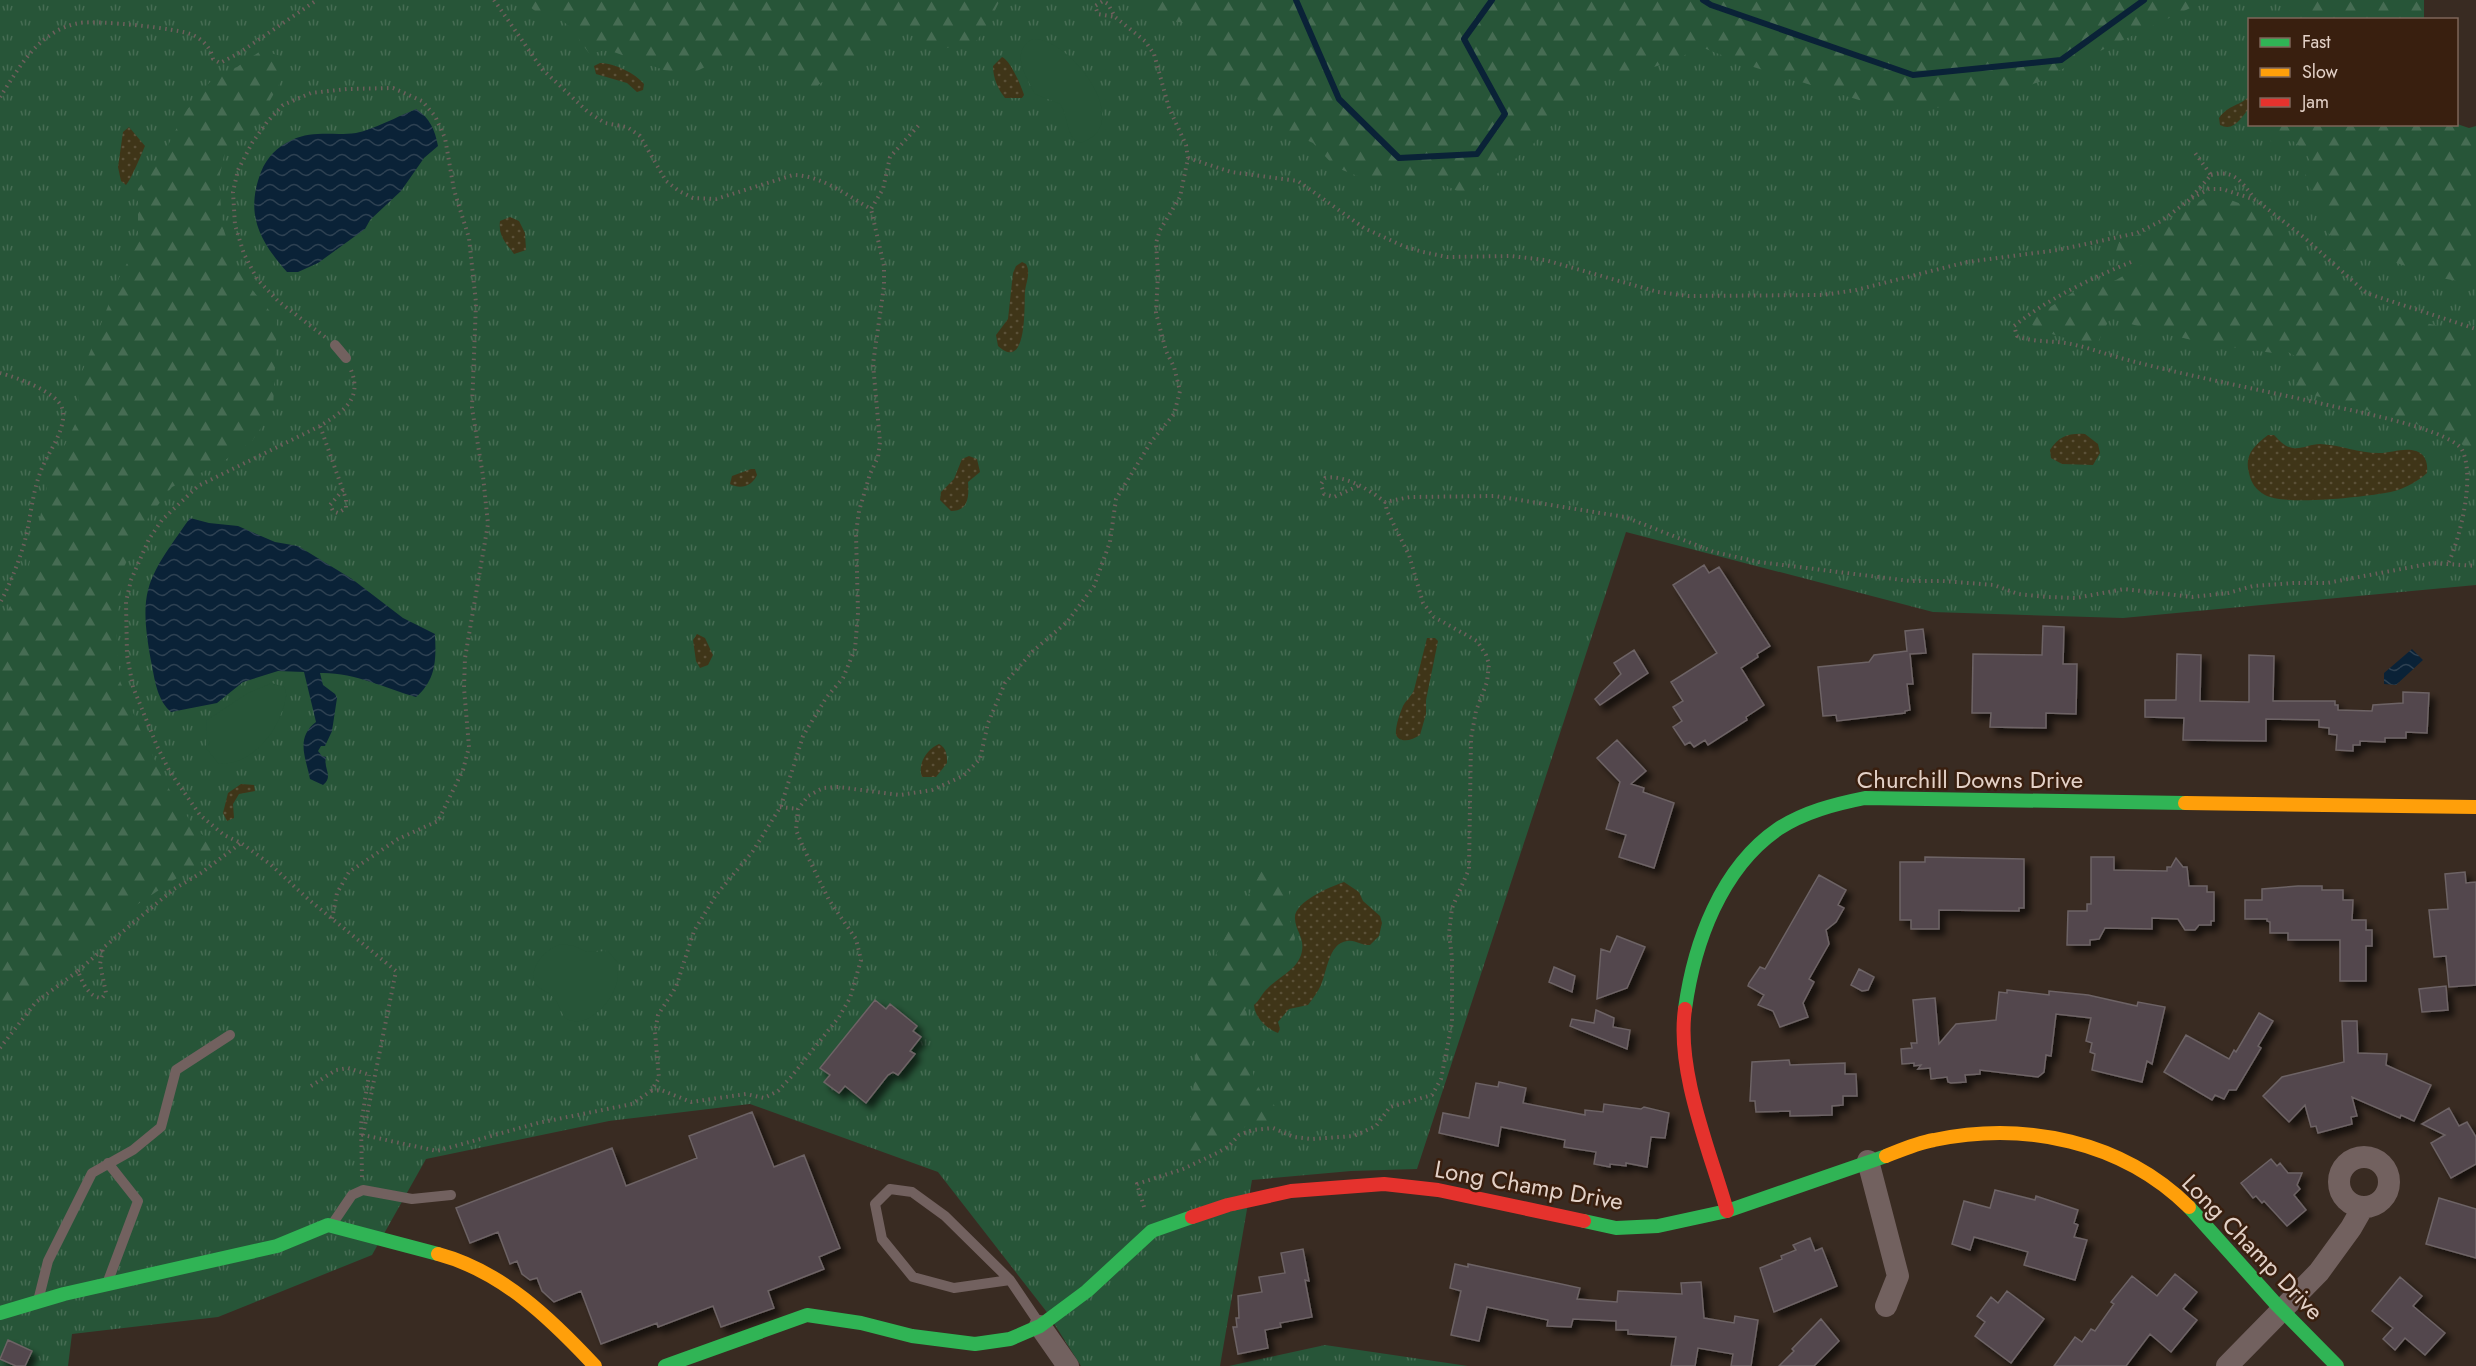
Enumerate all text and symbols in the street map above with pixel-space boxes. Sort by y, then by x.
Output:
legend [2248,18,2458,126]
text: Fast [2302,29,2331,55]
text: Slow [2302,59,2339,85]
text: Jam [2300,89,2329,115]
street label: Churchill Downs Drive [1857,762,2083,797]
street label: Long Champ Drive [1432,1151,1626,1219]
street label: Long Champ Drive [2174,1166,2332,1328]

